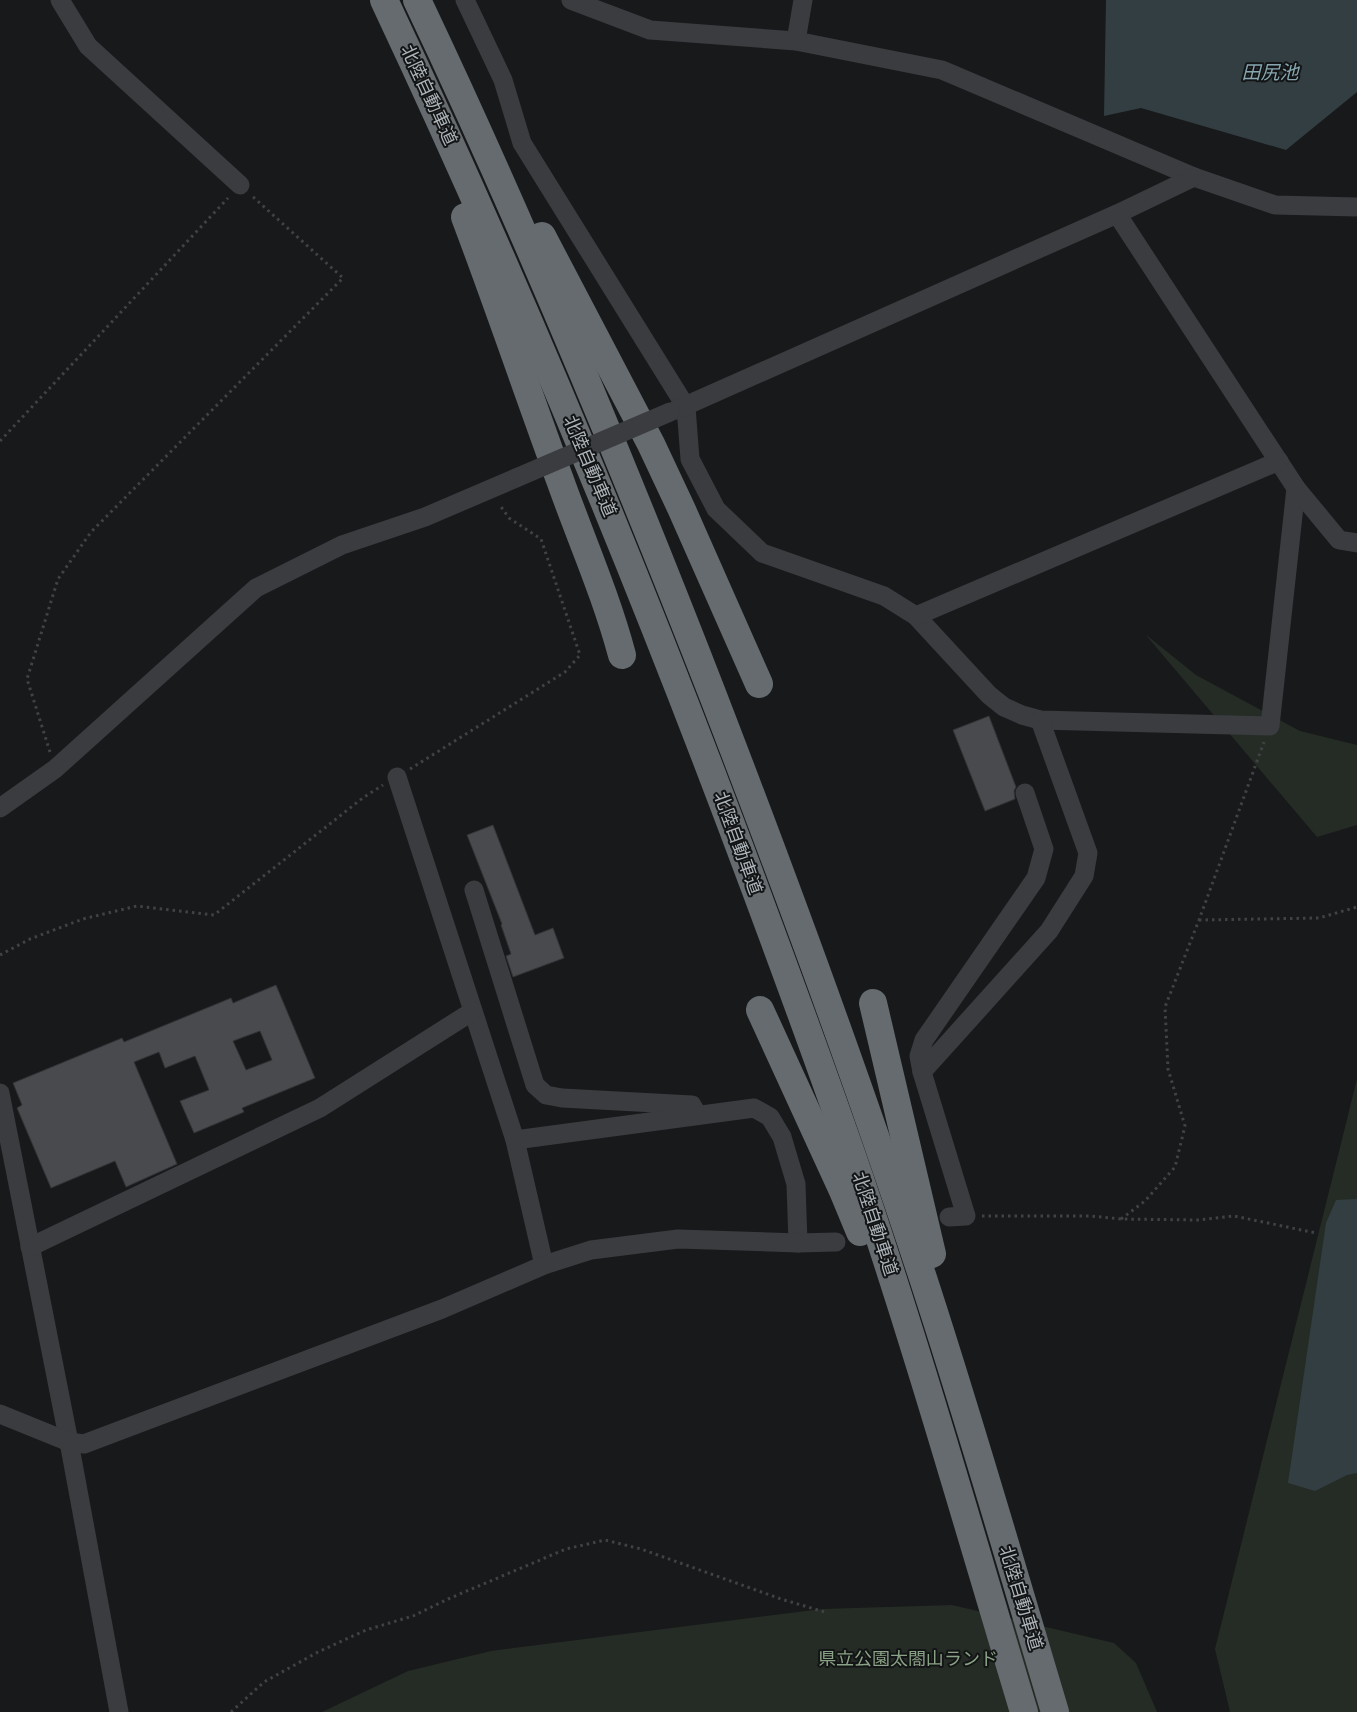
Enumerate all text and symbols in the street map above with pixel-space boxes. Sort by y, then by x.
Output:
street label: 北陸自動車道 [396,41,463,149]
water label: 田尻池 [1241,60,1300,84]
street label: 北陸自動車道 [559,412,622,520]
street label: 北陸自動車道 [709,788,768,898]
street label: 北陸自動車道 [848,1169,903,1279]
street label: 北陸自動車道 [995,1543,1048,1653]
park label: 県立公園太閤山ランド [818,1647,998,1670]

